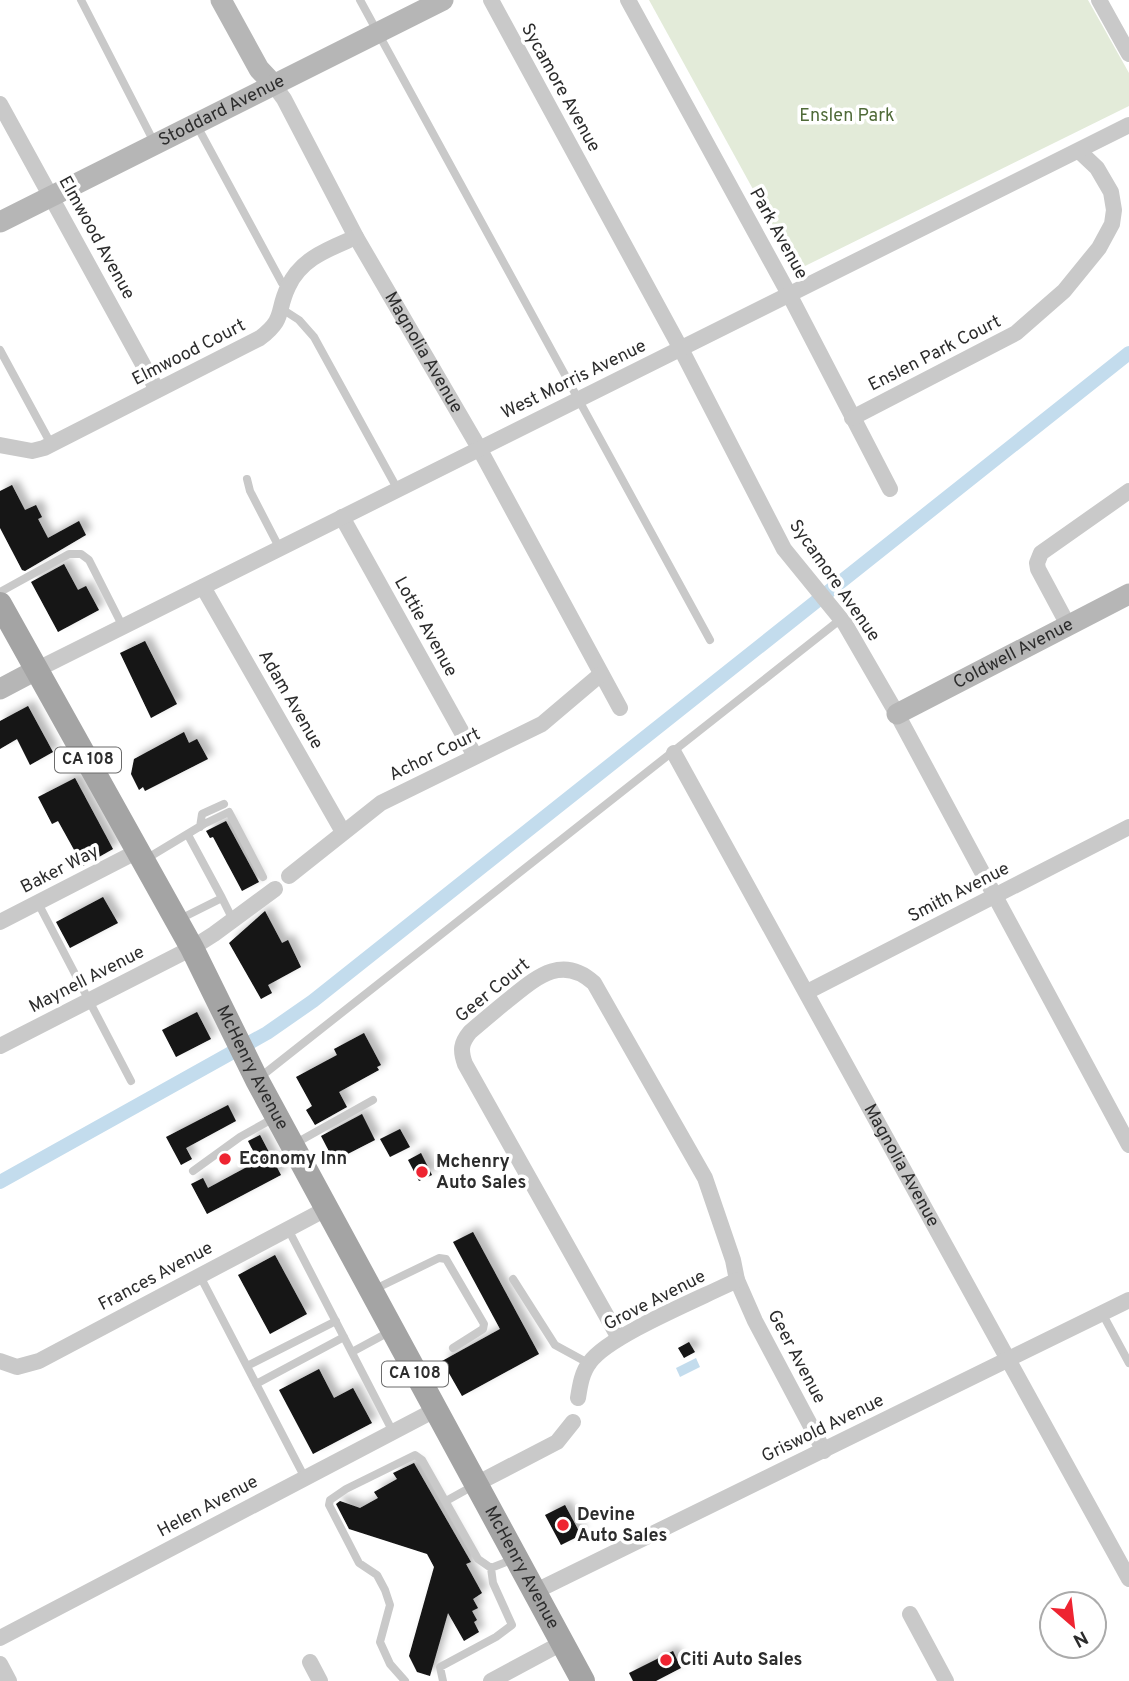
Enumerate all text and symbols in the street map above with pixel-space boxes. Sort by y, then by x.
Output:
street label: Sycamore Avenue [515,20,605,156]
street label: Stoddard Avenue [155,70,289,152]
park label: Enslen Park [799,105,895,128]
street label: Elmwood Avenue [53,172,139,304]
street label: Park Avenue [743,184,813,284]
street label: Magnolia Avenue [379,288,468,417]
street label: Enslen Park Court [865,311,1005,397]
street label: Elmwood Court [128,315,250,391]
street label: West Morris Avenue [498,335,650,425]
street label: Sycamore Avenue [783,516,885,646]
street label: Lottie Avenue [388,573,462,681]
street label: Coldwell Avenue [949,613,1077,694]
street label: Adam Avenue [252,646,328,754]
street label: Achor Court [386,723,484,787]
road number: CA 108 [55,748,121,772]
street label: Baker Way [17,840,103,900]
street label: Smith Avenue [904,858,1014,928]
street label: Maynell Avenue [26,941,148,1019]
street label: Geer Court [451,954,535,1028]
street label: McHenry Avenue [211,1002,293,1134]
street label: Magnolia Avenue [858,1100,944,1231]
place label: Economy Inn [239,1148,347,1171]
marker: Economy Inn [217,1151,233,1167]
place label: Mchenry Auto Sales [436,1151,526,1195]
marker: Mchenry Auto Sales [414,1164,430,1180]
street label: Frances Avenue [95,1237,217,1317]
street label: Grove Avenue [600,1265,710,1337]
street label: Geer Avenue [762,1306,830,1408]
road number: CA 108 [382,1362,448,1386]
street label: Griswold Avenue [758,1389,888,1469]
street label: Helen Avenue [154,1471,262,1543]
street label: McHenry Avenue [479,1502,564,1633]
place label: Devine Auto Sales [577,1504,667,1548]
marker: Devine Auto Sales [555,1517,571,1533]
north arrow [1038,1590,1108,1660]
text: N [1068,1624,1092,1652]
place label: Citi Auto Sales [680,1649,802,1672]
marker: Citi Auto Sales [658,1652,674,1668]

